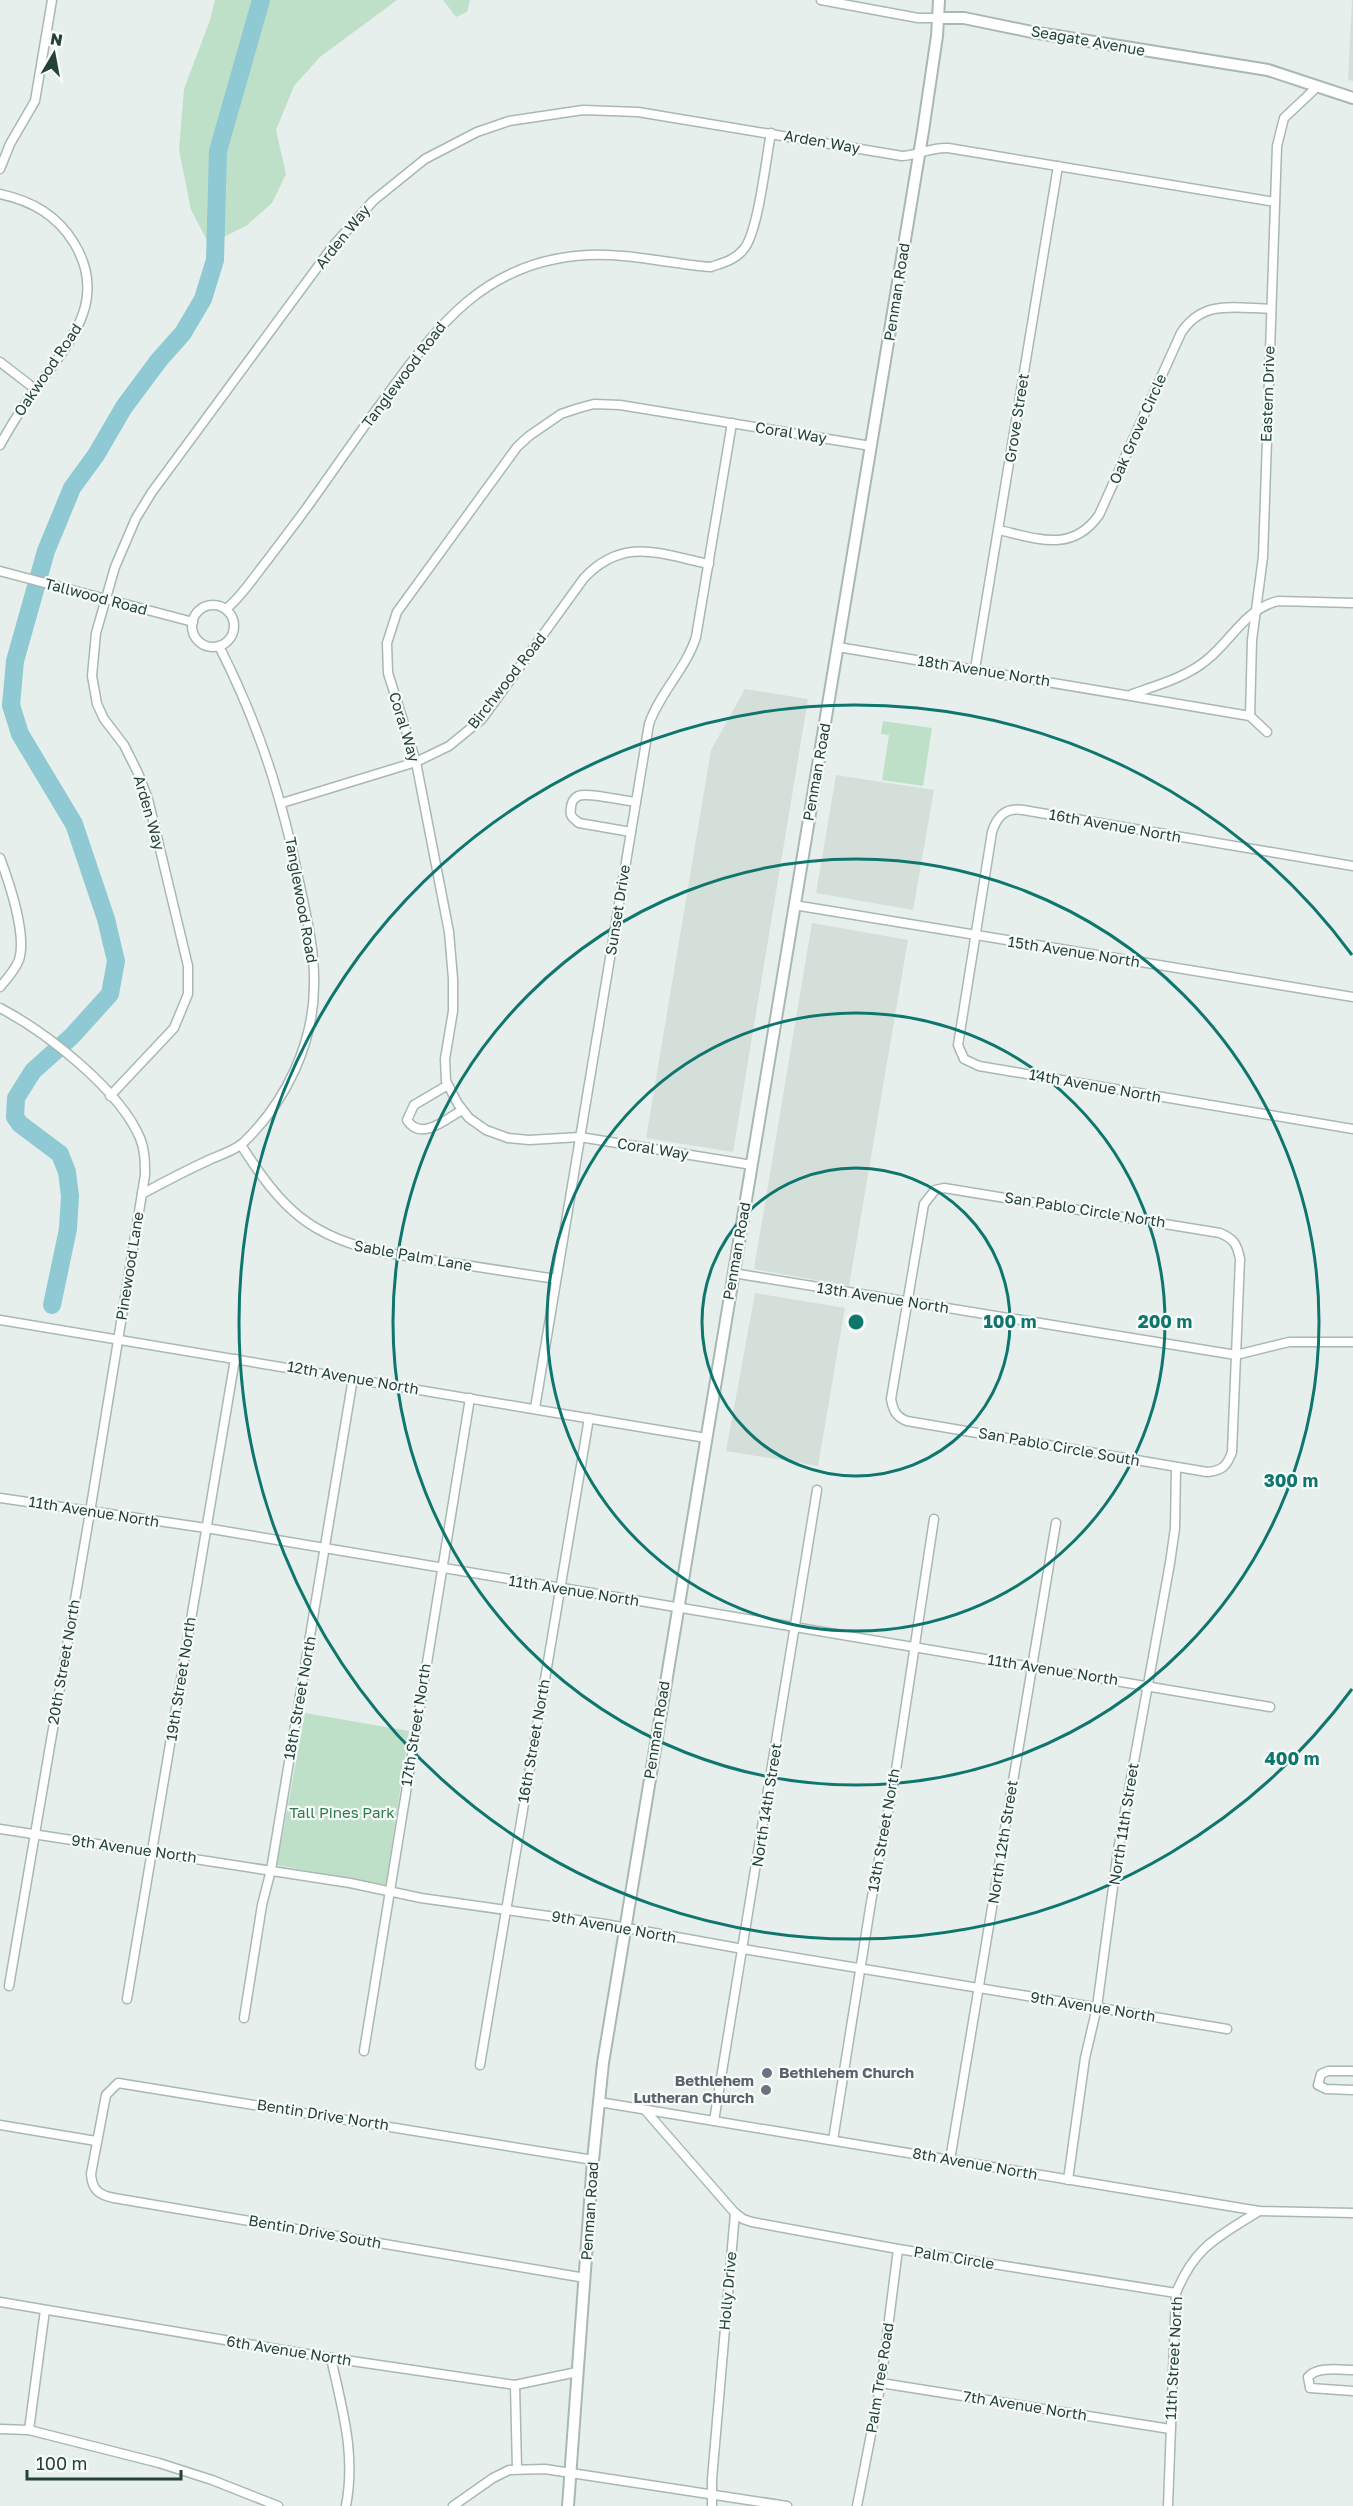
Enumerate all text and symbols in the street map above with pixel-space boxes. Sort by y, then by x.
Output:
street label: Seagate Avenue [1030,21,1147,59]
north arrow [24,24,84,84]
text: N [49,28,64,50]
street label: Arden Way [783,125,862,157]
street label: Arden Way [311,200,374,272]
street label: Penman Road [879,242,913,342]
street label: Tanglewood Road [358,318,449,431]
street label: Oakwood Road [10,320,85,419]
street label: Eastern Drive [1256,345,1278,442]
street label: Oak Grove Circle [1105,370,1170,487]
street label: Grove Street [1000,372,1032,464]
street label: Coral Way [754,417,829,447]
street label: Tallwood Road [43,574,150,618]
street label: Birchwood Road [463,629,549,732]
street label: 18th Avenue North [917,651,1052,689]
street label: Coral Way [386,689,424,764]
street label: Penman Road [799,721,833,822]
street label: Arden Way [131,773,169,853]
street label: 16th Avenue North [1048,805,1183,845]
street label: Tanglewood Road [282,835,322,964]
street label: Sunset Drive [601,863,633,956]
street label: 15th Avenue North [1007,932,1141,970]
street label: 14th Avenue North [1028,1065,1163,1106]
street label: Coral Way [616,1133,691,1163]
street label: San Pablo Circle North [1003,1187,1167,1231]
street label: Penman Road [719,1200,753,1301]
street label: Pinewood Lane [112,1210,147,1321]
street label: Sable Palm Lane [353,1236,474,1274]
street label: 13th Avenue North [816,1278,951,1316]
text: 100 m [984,1310,1036,1332]
text: 200 m [1138,1310,1192,1332]
centre of rings [846,1312,866,1332]
street label: 12th Avenue North [286,1357,420,1397]
street label: San Pablo Circle South [977,1423,1141,1469]
text: 300 m [1264,1469,1318,1491]
street label: 11th Avenue North [28,1492,161,1530]
street label: 11th Avenue North [508,1571,641,1609]
street label: 20th Street North [43,1598,83,1726]
street label: 19th Street North [161,1616,199,1742]
street label: 18th Street North [279,1635,319,1761]
street label: 11th Avenue North [987,1650,1120,1688]
street label: 17th Street North [396,1662,434,1788]
street label: 16th Street North [513,1678,553,1804]
street label: Penman Road [639,1680,673,1780]
street label: North 14th Street [747,1742,785,1868]
text: 400 m [1265,1747,1319,1769]
street label: North 11th Street [1104,1761,1142,1886]
street label: 13th Street North [863,1767,903,1893]
street label: North 12th Street [983,1779,1021,1905]
park label: Tall Pines Park [289,1803,395,1821]
street label: 9th Avenue North [70,1830,198,1866]
street label: 9th Avenue North [550,1906,678,1946]
street label: 9th Avenue North [1029,1987,1157,2025]
place label: Bethlehem Church [779,2063,914,2081]
marker: Bethlehem Church [760,2066,774,2080]
place label: Bethlehem Lutheran Church [634,2071,754,2106]
marker: Bethlehem Lutheran Church [759,2083,773,2097]
street label: Bentin Drive North [256,2095,391,2133]
street label: 8th Avenue North [911,2143,1039,2183]
street label: Penman Road [577,2161,601,2261]
street label: Bentin Drive South [247,2210,383,2252]
street label: Palm Circle [913,2242,996,2272]
street label: Holly Drive [715,2250,739,2331]
street label: 11th Street North [1161,2296,1185,2420]
street label: Palm Tree Road [861,2321,897,2434]
street label: 6th Avenue North [225,2331,353,2369]
street label: 7th Avenue North [962,2386,1088,2424]
scale bar [27,2443,182,2481]
text: 100 m [36,2452,87,2474]

